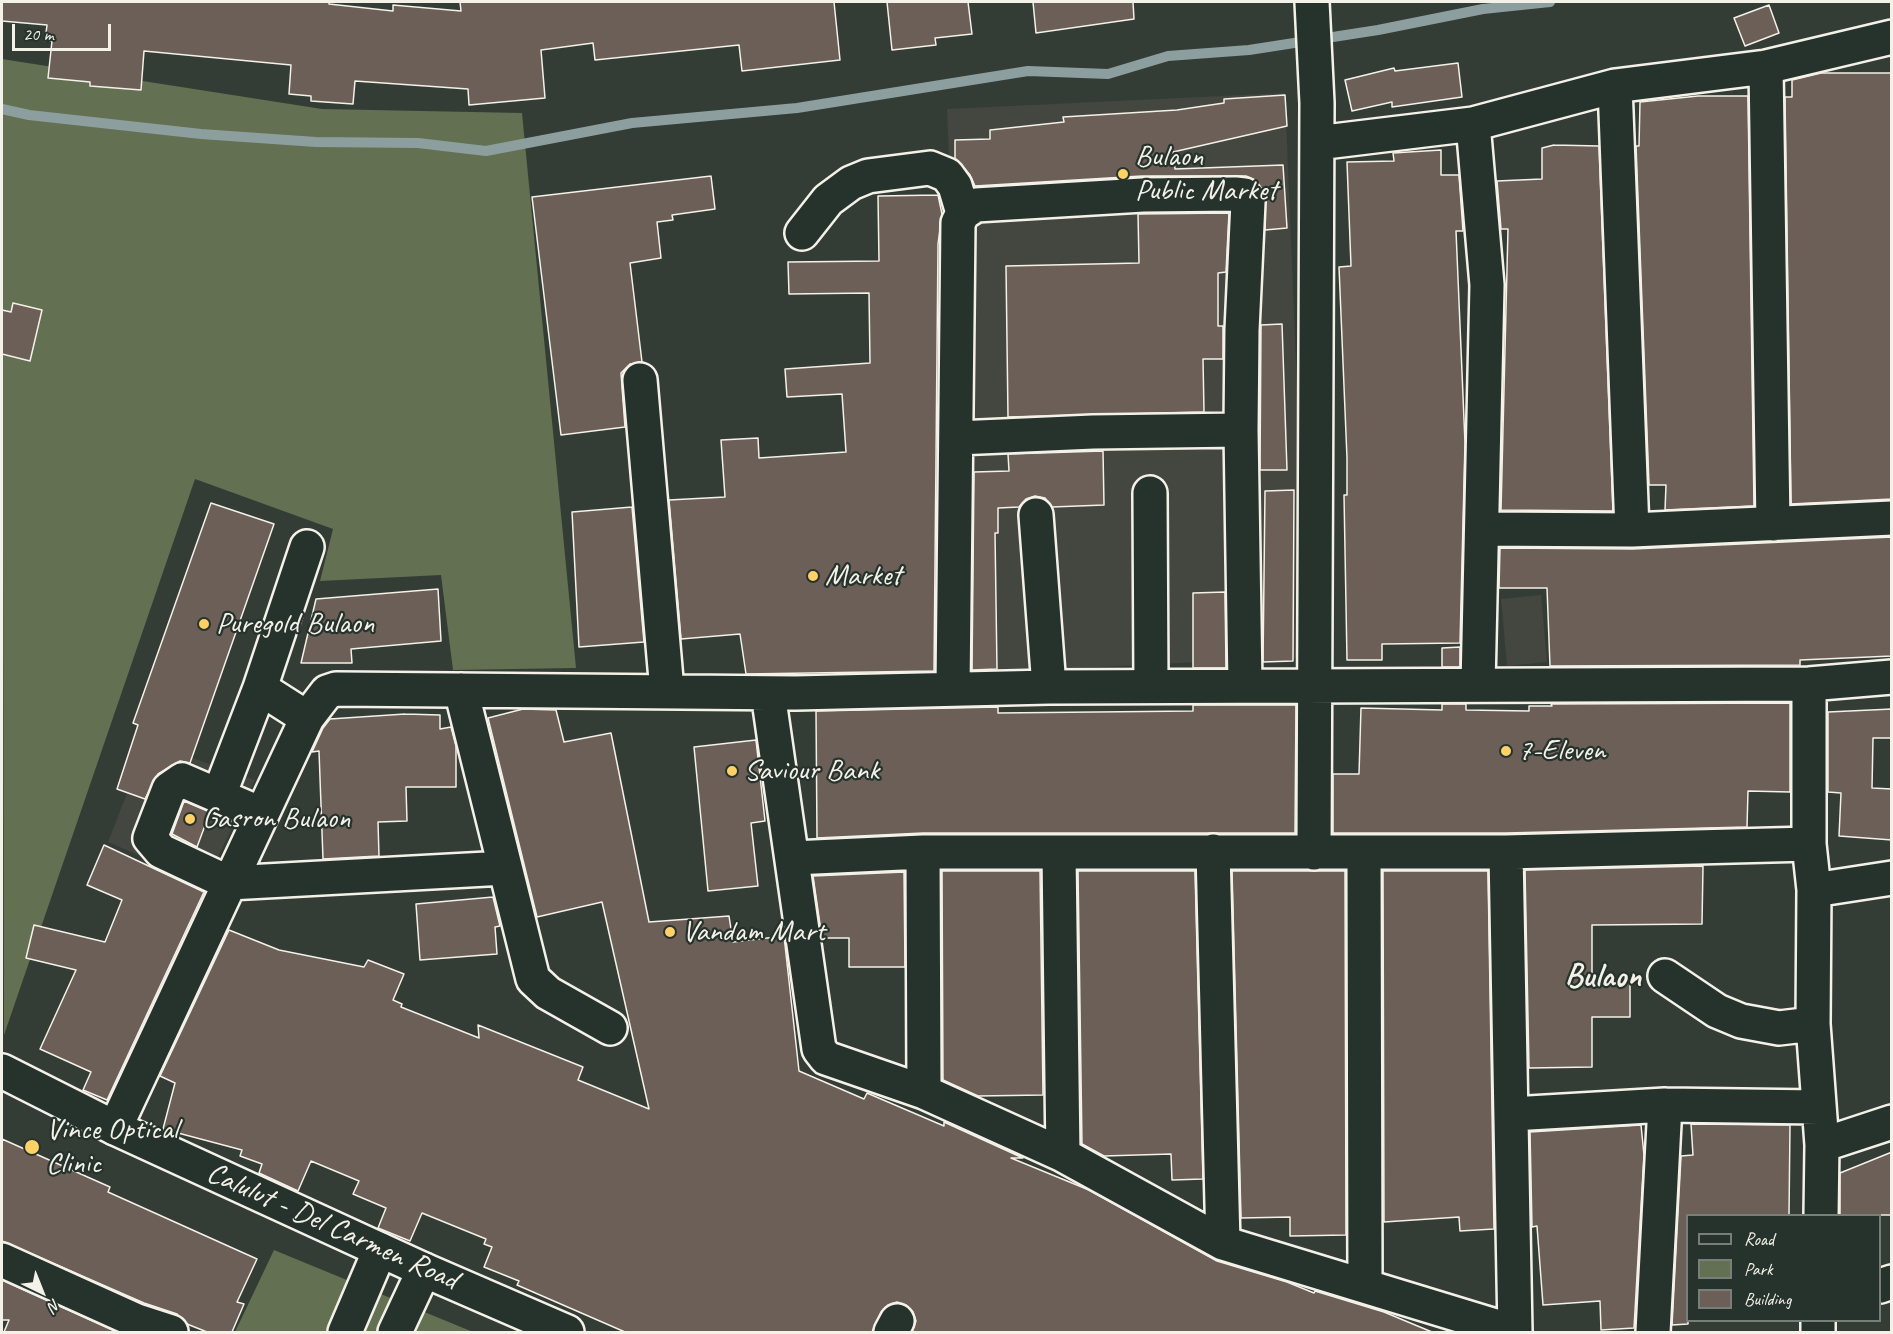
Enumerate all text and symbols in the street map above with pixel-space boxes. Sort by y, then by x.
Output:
scale bar [15,12,114,50]
text: 20 m [23,23,54,45]
place label: Bulaon Public Market [1135,139,1277,210]
marker: Bulaon Public Market [1116,167,1130,181]
place label: Market [825,558,901,594]
marker: Market [806,569,820,583]
place label: Puregold Bulaon [216,606,374,642]
marker: Puregold Bulaon [197,617,211,631]
place label: 7-Eleven [1518,733,1605,769]
marker: 7-Eleven [1499,744,1513,758]
place label: Saviour Bank [744,753,879,789]
marker: Saviour Bank [725,764,739,778]
place label: Gasron Bulaon [202,801,350,837]
marker: Gasron Bulaon [183,812,197,826]
place label: Vandam Mart [682,914,825,950]
marker: Vandam Mart [663,925,677,939]
district label: Bulaon [1565,957,1641,997]
place label: Vince Optical Clinic [46,1112,178,1182]
marker: Vince Optical Clinic [23,1138,41,1156]
street label: Calulut - Del Carmen Road [201,1155,463,1299]
legend [1686,1214,1881,1322]
text: Road [1744,1228,1774,1250]
text: Park [1744,1258,1773,1280]
north arrow [12,1262,72,1322]
text: Building [1744,1288,1791,1310]
text: N [44,1294,65,1316]

